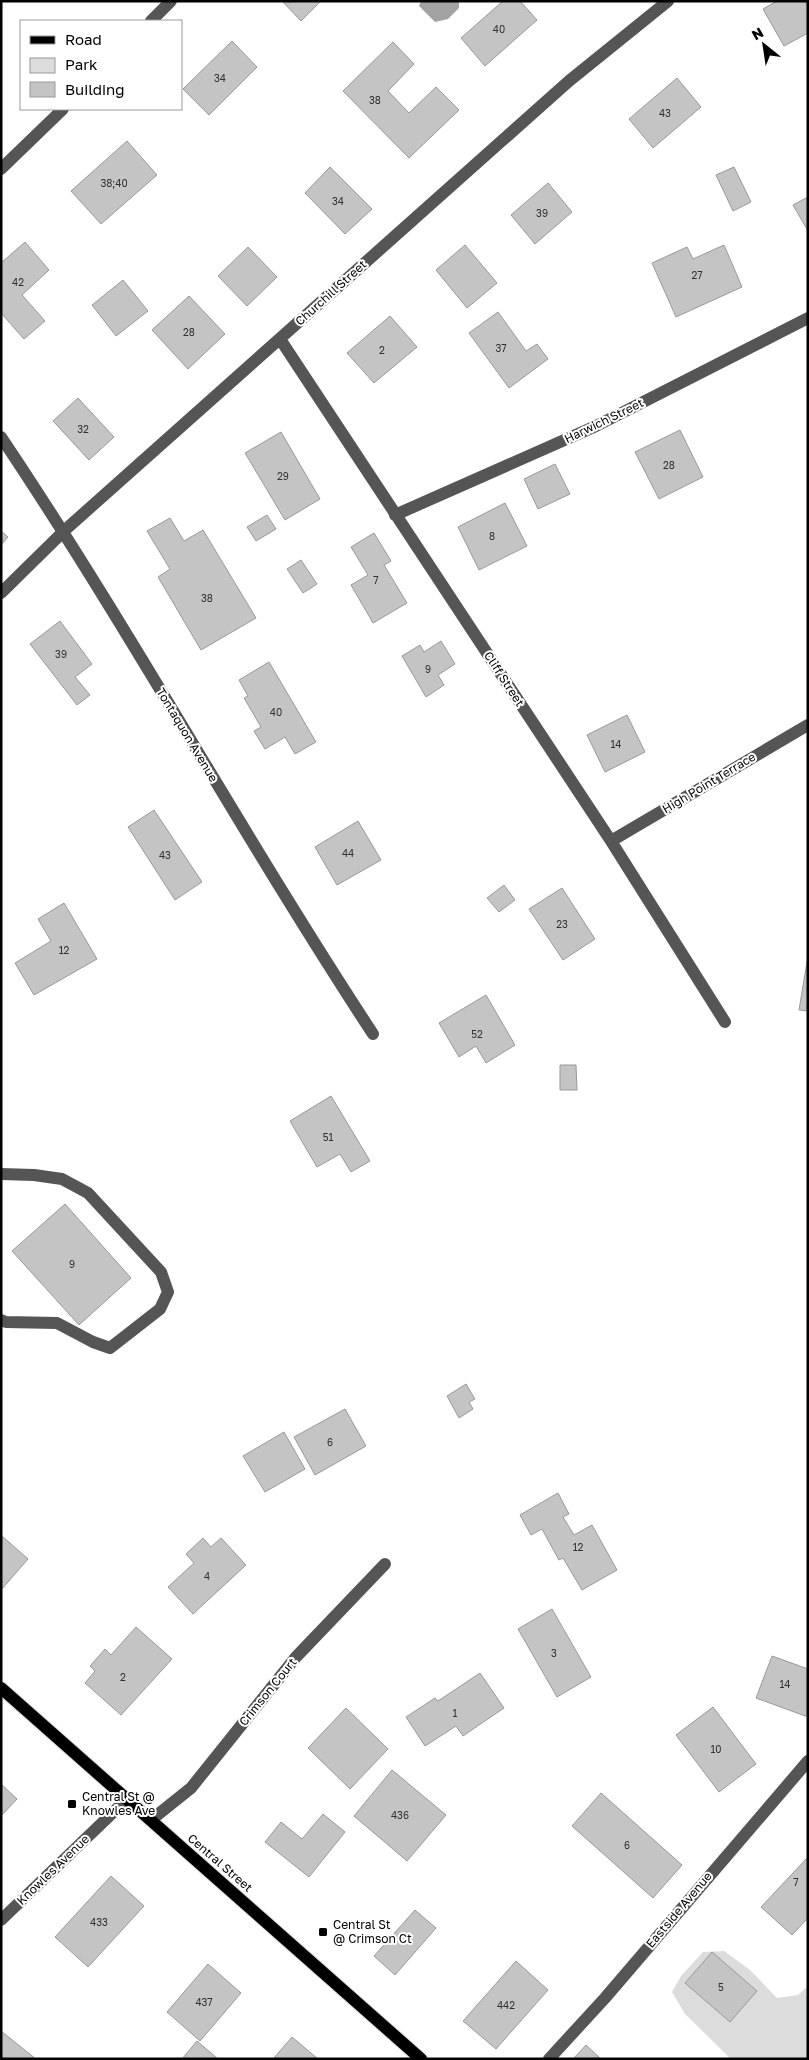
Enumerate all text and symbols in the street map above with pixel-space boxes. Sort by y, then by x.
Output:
legend [20,20,182,110]
north arrow [739,20,789,70]
house number: 40 [493,23,505,35]
text: N [748,23,766,43]
text: Road [65,30,102,48]
text: Park [65,55,98,73]
house number: 34 [214,72,226,84]
text: Building [65,80,125,98]
house number: 38 [369,94,381,106]
house number: 43 [659,107,671,119]
house number: 38;40 [100,177,128,189]
house number: 34 [332,195,344,207]
house number: 39 [536,207,548,219]
street label: Churchill Street [292,257,370,329]
house number: 27 [691,269,703,281]
house number: 42 [12,276,24,288]
house number: 28 [183,326,195,338]
house number: 37 [495,342,507,354]
house number: 2 [379,344,385,356]
street label: Harwich Street [562,395,646,446]
house number: 32 [77,423,89,435]
house number: 28 [663,459,675,471]
house number: 29 [277,470,289,482]
house number: 8 [489,530,495,542]
house number: 7 [373,574,379,586]
house number: 38 [201,592,213,604]
house number: 39 [55,648,67,660]
street label: Cliff Street [481,648,528,709]
house number: 9 [425,663,431,675]
street label: Tontaquon Avenue [153,685,221,784]
house number: 40 [270,706,282,718]
house number: 14 [611,738,621,750]
street label: High Point Terrace [659,749,758,816]
house number: 44 [342,847,354,859]
house number: 43 [159,849,171,861]
house number: 23 [556,918,568,930]
house number: 12 [59,944,70,956]
house number: 52 [471,1028,483,1040]
house number: 51 [323,1131,333,1143]
house number: 9 [69,1258,75,1270]
house number: 6 [327,1436,333,1448]
house number: 12 [573,1541,584,1553]
house number: 4 [204,1570,210,1582]
house number: 3 [551,1647,557,1659]
street label: Crimson Court [236,1655,300,1729]
house number: 2 [120,1671,126,1683]
house number: 14 [780,1678,790,1690]
house number: 1 [453,1707,458,1719]
house number: 10 [710,1743,722,1755]
place label: Central St @ Knowles Ave [82,1789,155,1818]
marker: Central St @ Knowles Ave [66,1798,78,1810]
house number: 436 [391,1809,409,1821]
street label: Central Street [185,1830,256,1895]
street label: Knowles Avenue [13,1831,92,1908]
house number: 6 [624,1839,630,1851]
street label: Eastside Avenue [643,1869,715,1951]
house number: 7 [793,1876,799,1888]
house number: 433 [90,1916,108,1928]
place label: Central St @ Crimson Ct [333,1917,412,1946]
marker: Central St @ Crimson Ct [317,1926,329,1938]
house number: 5 [718,1981,724,1993]
house number: 437 [195,1996,213,2008]
house number: 442 [497,1999,515,2011]

